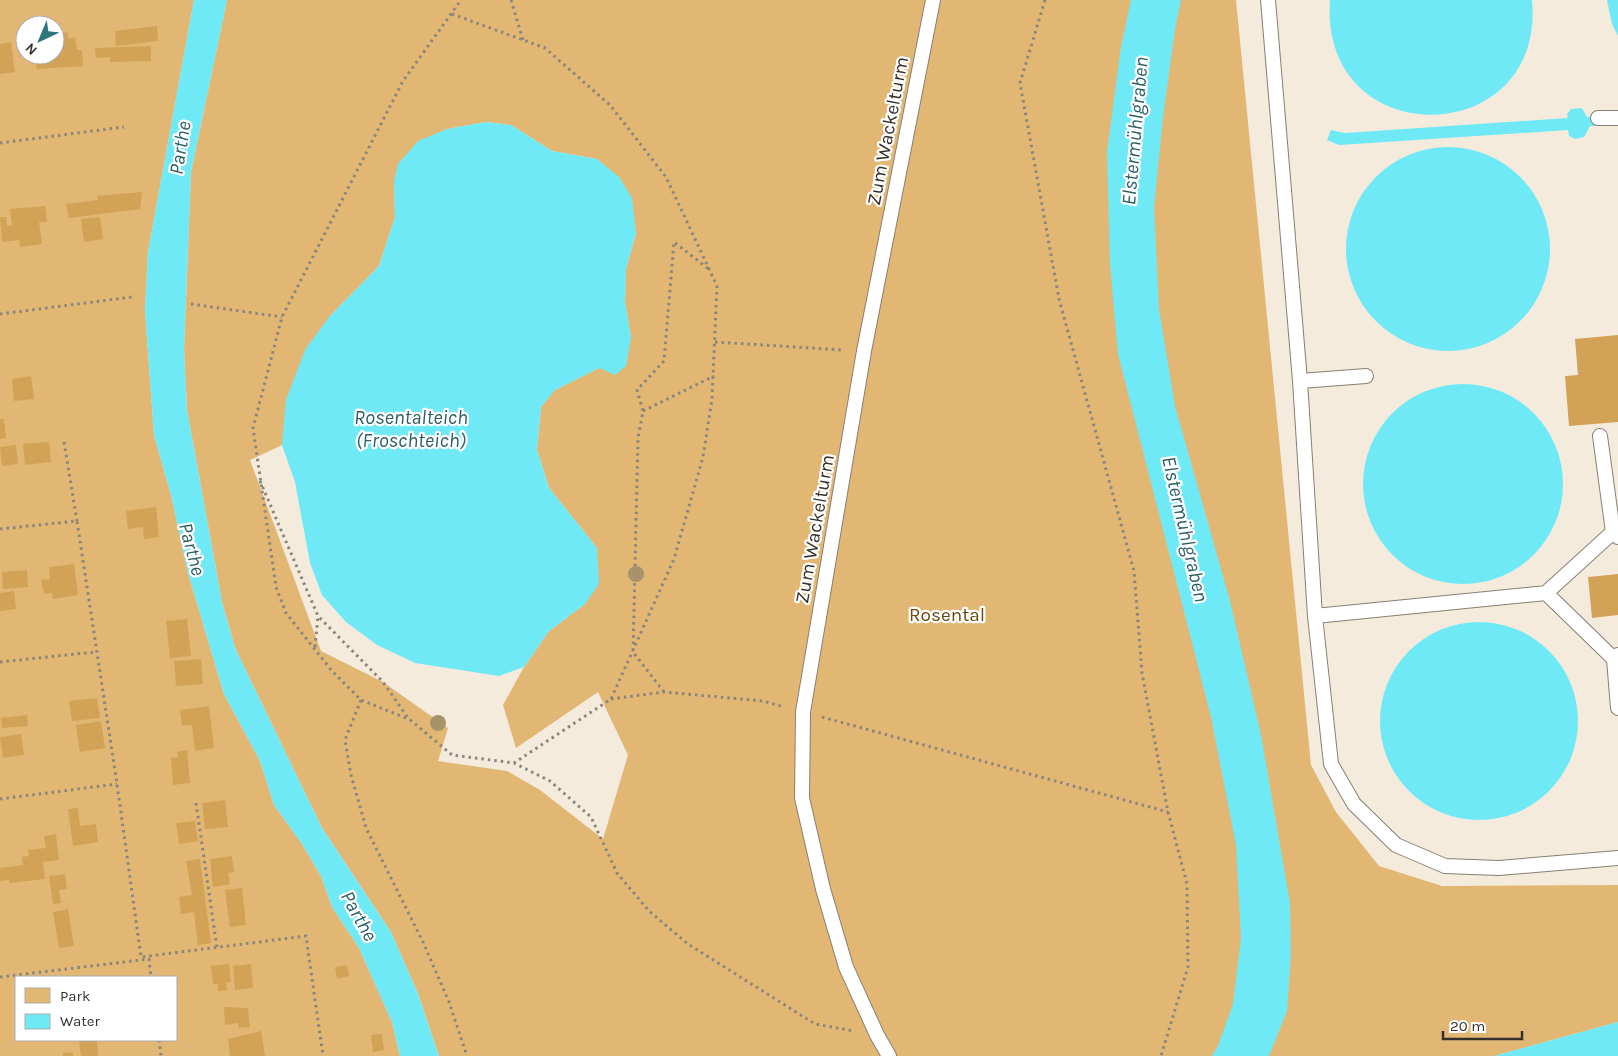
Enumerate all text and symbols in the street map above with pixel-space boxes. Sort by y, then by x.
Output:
north arrow [15,15,65,65]
text: N [22,39,41,59]
street label: Zum Wackelturm [863,55,913,207]
water label: Elstermühlgraben [1117,56,1153,206]
water label: Parthe [164,120,196,176]
water label: Rosentalteich (Froschteich) [354,406,468,452]
street label: Zum Wackelturm [791,453,839,605]
water label: Elstermühlgraben [1157,454,1213,604]
water label: Parthe [174,520,210,578]
park label: Rosental [909,604,985,626]
water label: Parthe [336,887,382,945]
legend [15,976,178,1041]
text: Park [60,987,90,1005]
scale bar [1443,1008,1522,1040]
text: Water [60,1012,101,1030]
text: 20 m [1450,1017,1485,1035]

